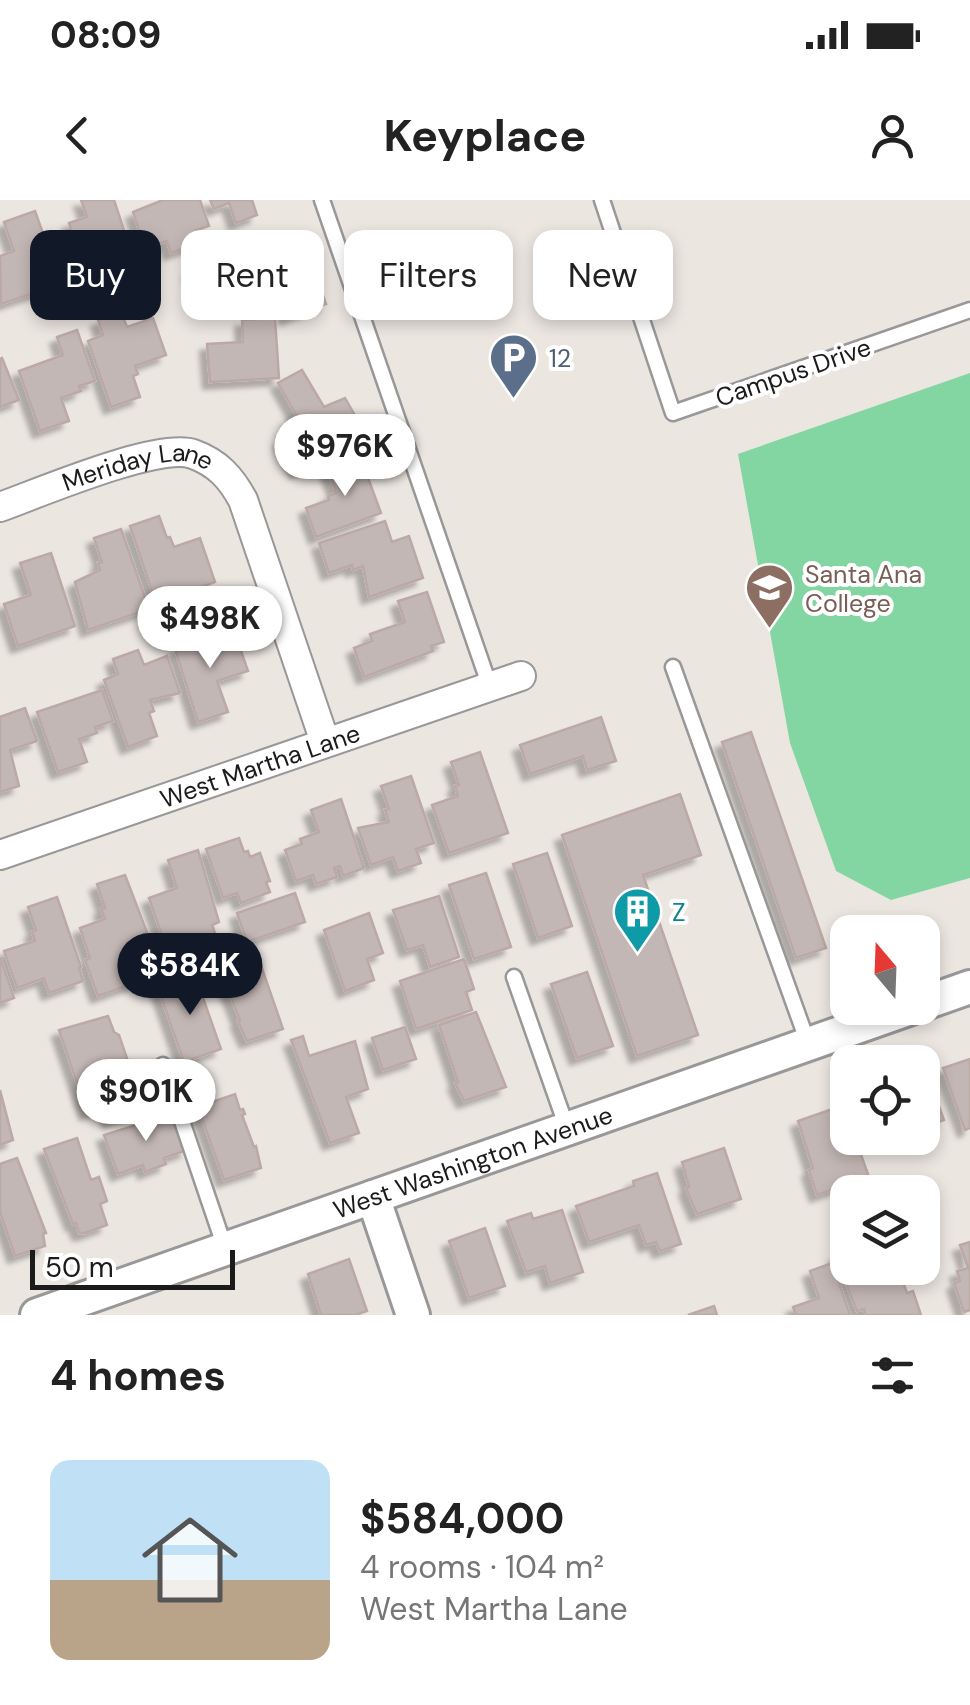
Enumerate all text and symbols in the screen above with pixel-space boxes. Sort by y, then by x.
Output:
text: 08:09 [50,10,161,60]
text: Keyplace [384,106,586,165]
icon: back [50,108,105,163]
icon: person [865,108,920,163]
chip: Buy [30,230,161,320]
chip: Rent [181,230,324,320]
chip: Filters [344,230,513,320]
chip: New [533,230,673,320]
street label: Campus Drive [711,330,875,414]
parking icon: 12 [488,332,540,400]
place label: 12 [549,342,571,375]
pin: $976K [275,414,415,499]
text: $976K [296,425,394,467]
street label: Meriday Lane [57,436,219,499]
place label: Santa Ana College [805,558,922,620]
school or university icon: Santa Ana College [744,562,796,630]
pin: $498K [140,586,280,671]
text: $498K [159,597,261,639]
street label: West Martha Lane [156,716,365,816]
building icon: Z [611,886,663,954]
place label: Z [672,896,686,929]
north arrow [830,915,940,1025]
map controls [830,915,940,1285]
pin: $584K [120,933,260,1018]
text: $584K [139,944,241,986]
button: locate [830,1045,940,1155]
pin: $901K [76,1059,216,1144]
text: $901K [99,1070,193,1112]
street label: West Washington Avenue [329,1098,617,1227]
button: layers [830,1175,940,1285]
scale bar [30,1245,235,1290]
text: 50 m [45,1249,114,1286]
text: 4 homes [50,1348,226,1403]
icon: filters [865,1348,920,1403]
text: $584,000 [360,1491,564,1546]
icon: home [130,1500,250,1620]
text: 4 rooms · 104 m² [360,1546,604,1588]
text: West Martha Lane [360,1588,628,1630]

